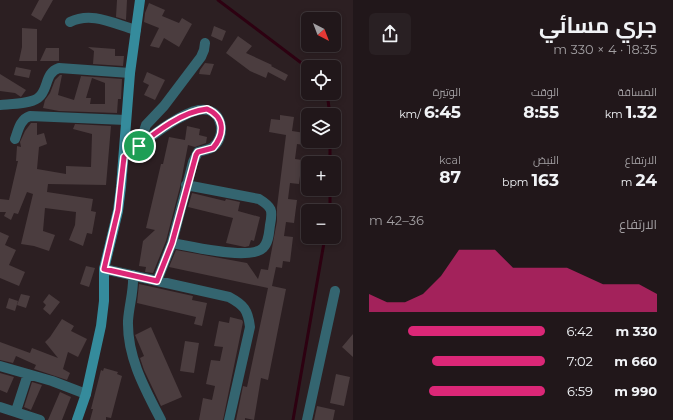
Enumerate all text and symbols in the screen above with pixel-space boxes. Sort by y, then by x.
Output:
north arrow [301,12,341,52]
map controls [301,12,341,244]
text: جري مسائي [539,12,657,39]
button: share [369,13,411,55]
text: 18:35 · 4 × 330 m [553,41,657,57]
button: locate [301,60,341,100]
text: الوتيرة [433,85,461,99]
text: الوقت [531,85,559,99]
text: المسافة [618,85,657,99]
text: 6:45 [424,102,461,122]
text: 8:55 [523,102,559,122]
text: 1.32 [626,102,657,122]
text: /km [399,107,424,121]
text: km [605,107,626,121]
button: layers [301,108,341,148]
pin [122,129,156,163]
icon: arrive [128,135,150,157]
text: kcal [439,153,461,167]
text: النبض [533,153,559,167]
text: الارتفاع [625,153,657,167]
button: + [301,156,341,196]
text: 87 [439,167,461,187]
text: 163 [531,170,559,190]
text: 24 [635,170,657,190]
text: bpm [502,175,531,189]
text: m [621,175,635,189]
button: − [301,204,341,244]
text: 36–42 m [369,212,424,228]
text: الارتفاع [619,216,657,232]
text: 6:42 [566,323,593,339]
text: 330 m [616,323,657,339]
text: 7:02 [567,353,593,369]
text: 660 m [614,353,657,369]
text: 6:59 [567,383,593,399]
text: 990 m [614,383,657,399]

